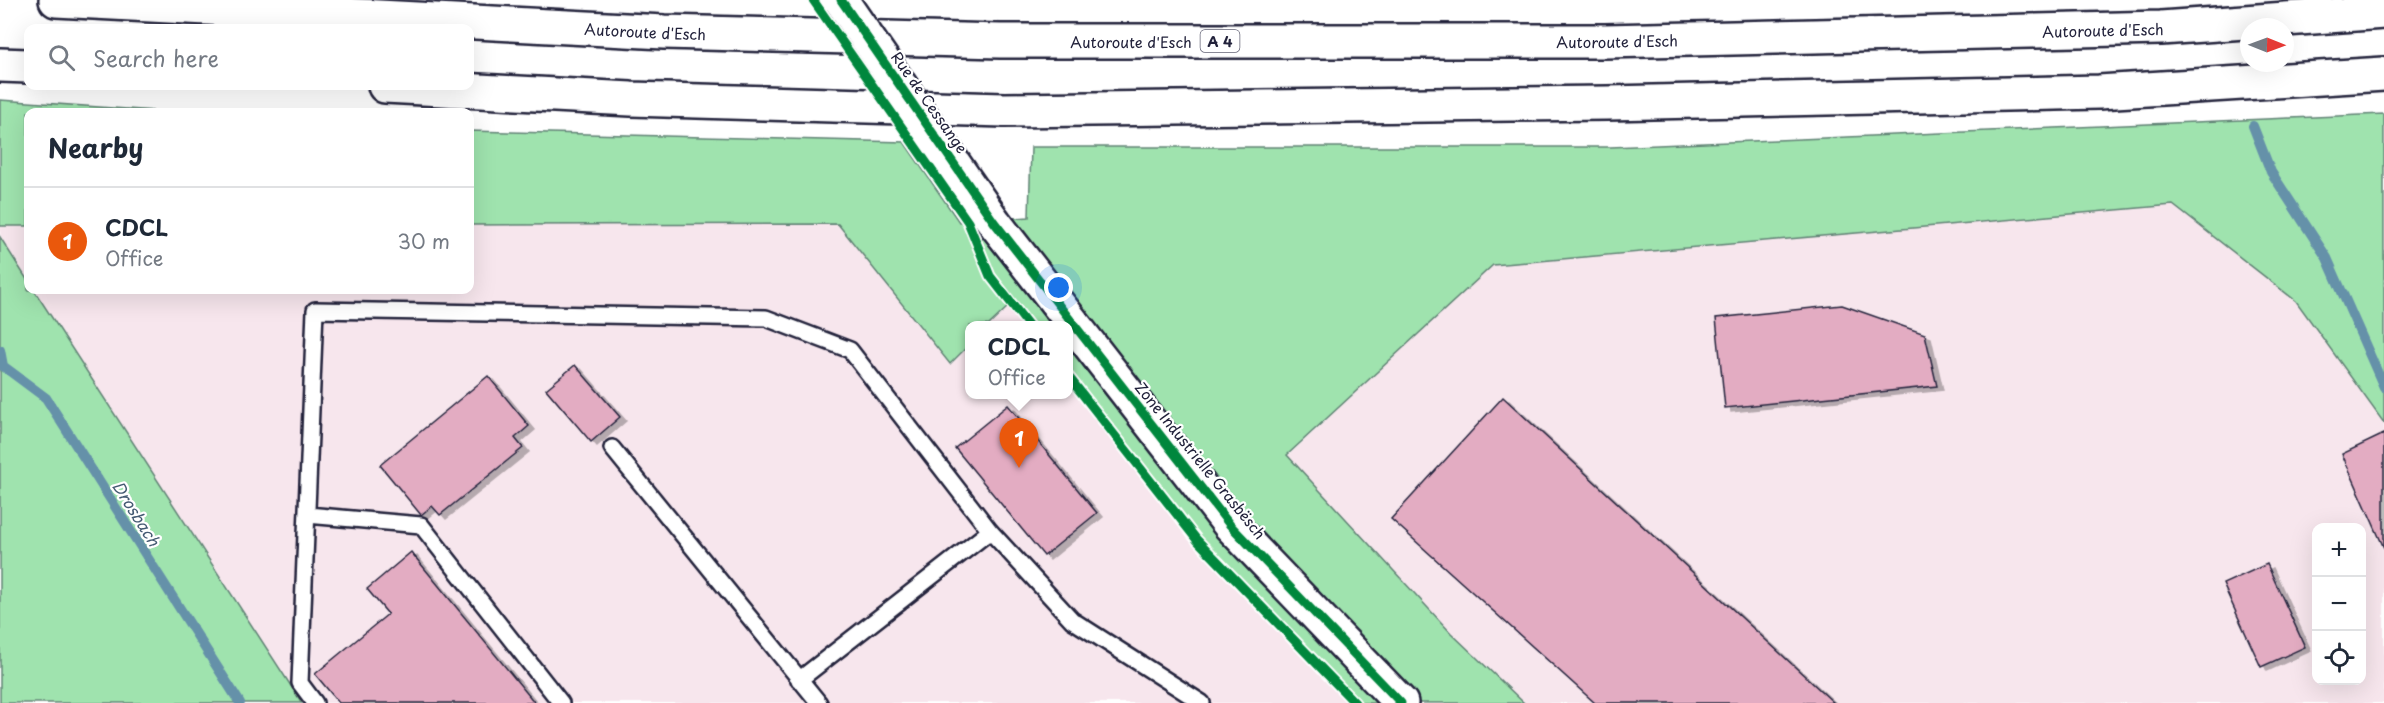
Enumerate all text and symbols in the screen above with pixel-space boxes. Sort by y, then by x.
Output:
street label: Autoroute d'Esch [584,16,706,45]
street label: Autoroute d'Esch [2042,16,2164,42]
north arrow [2240,18,2294,72]
search box [24,24,474,90]
street label: Autoroute d'Esch [1556,28,1678,53]
street label: Autoroute d'Esch [1070,30,1192,53]
road number: A 4 [1200,30,1240,52]
icon: search [45,41,78,74]
text: Search here [93,41,219,74]
street label: Rue de Cessange [886,46,974,158]
text: Nearby [48,128,143,167]
text: CDCL [105,210,168,243]
text: 1 [63,226,72,256]
text: 30 m [397,226,450,256]
text: Office [105,243,163,273]
your location [1044,273,1073,302]
popup [965,321,1073,399]
text: CDCL [987,329,1051,362]
text: Office [987,362,1046,392]
street label: Zone Industrielle Grasbësch [1130,376,1272,544]
pin: 1 [1000,418,1038,468]
water label: Drosbach [108,476,167,551]
map controls [2312,523,2366,685]
button: + [2312,523,2366,577]
button: − [2312,577,2366,631]
button: locate [2312,631,2366,685]

